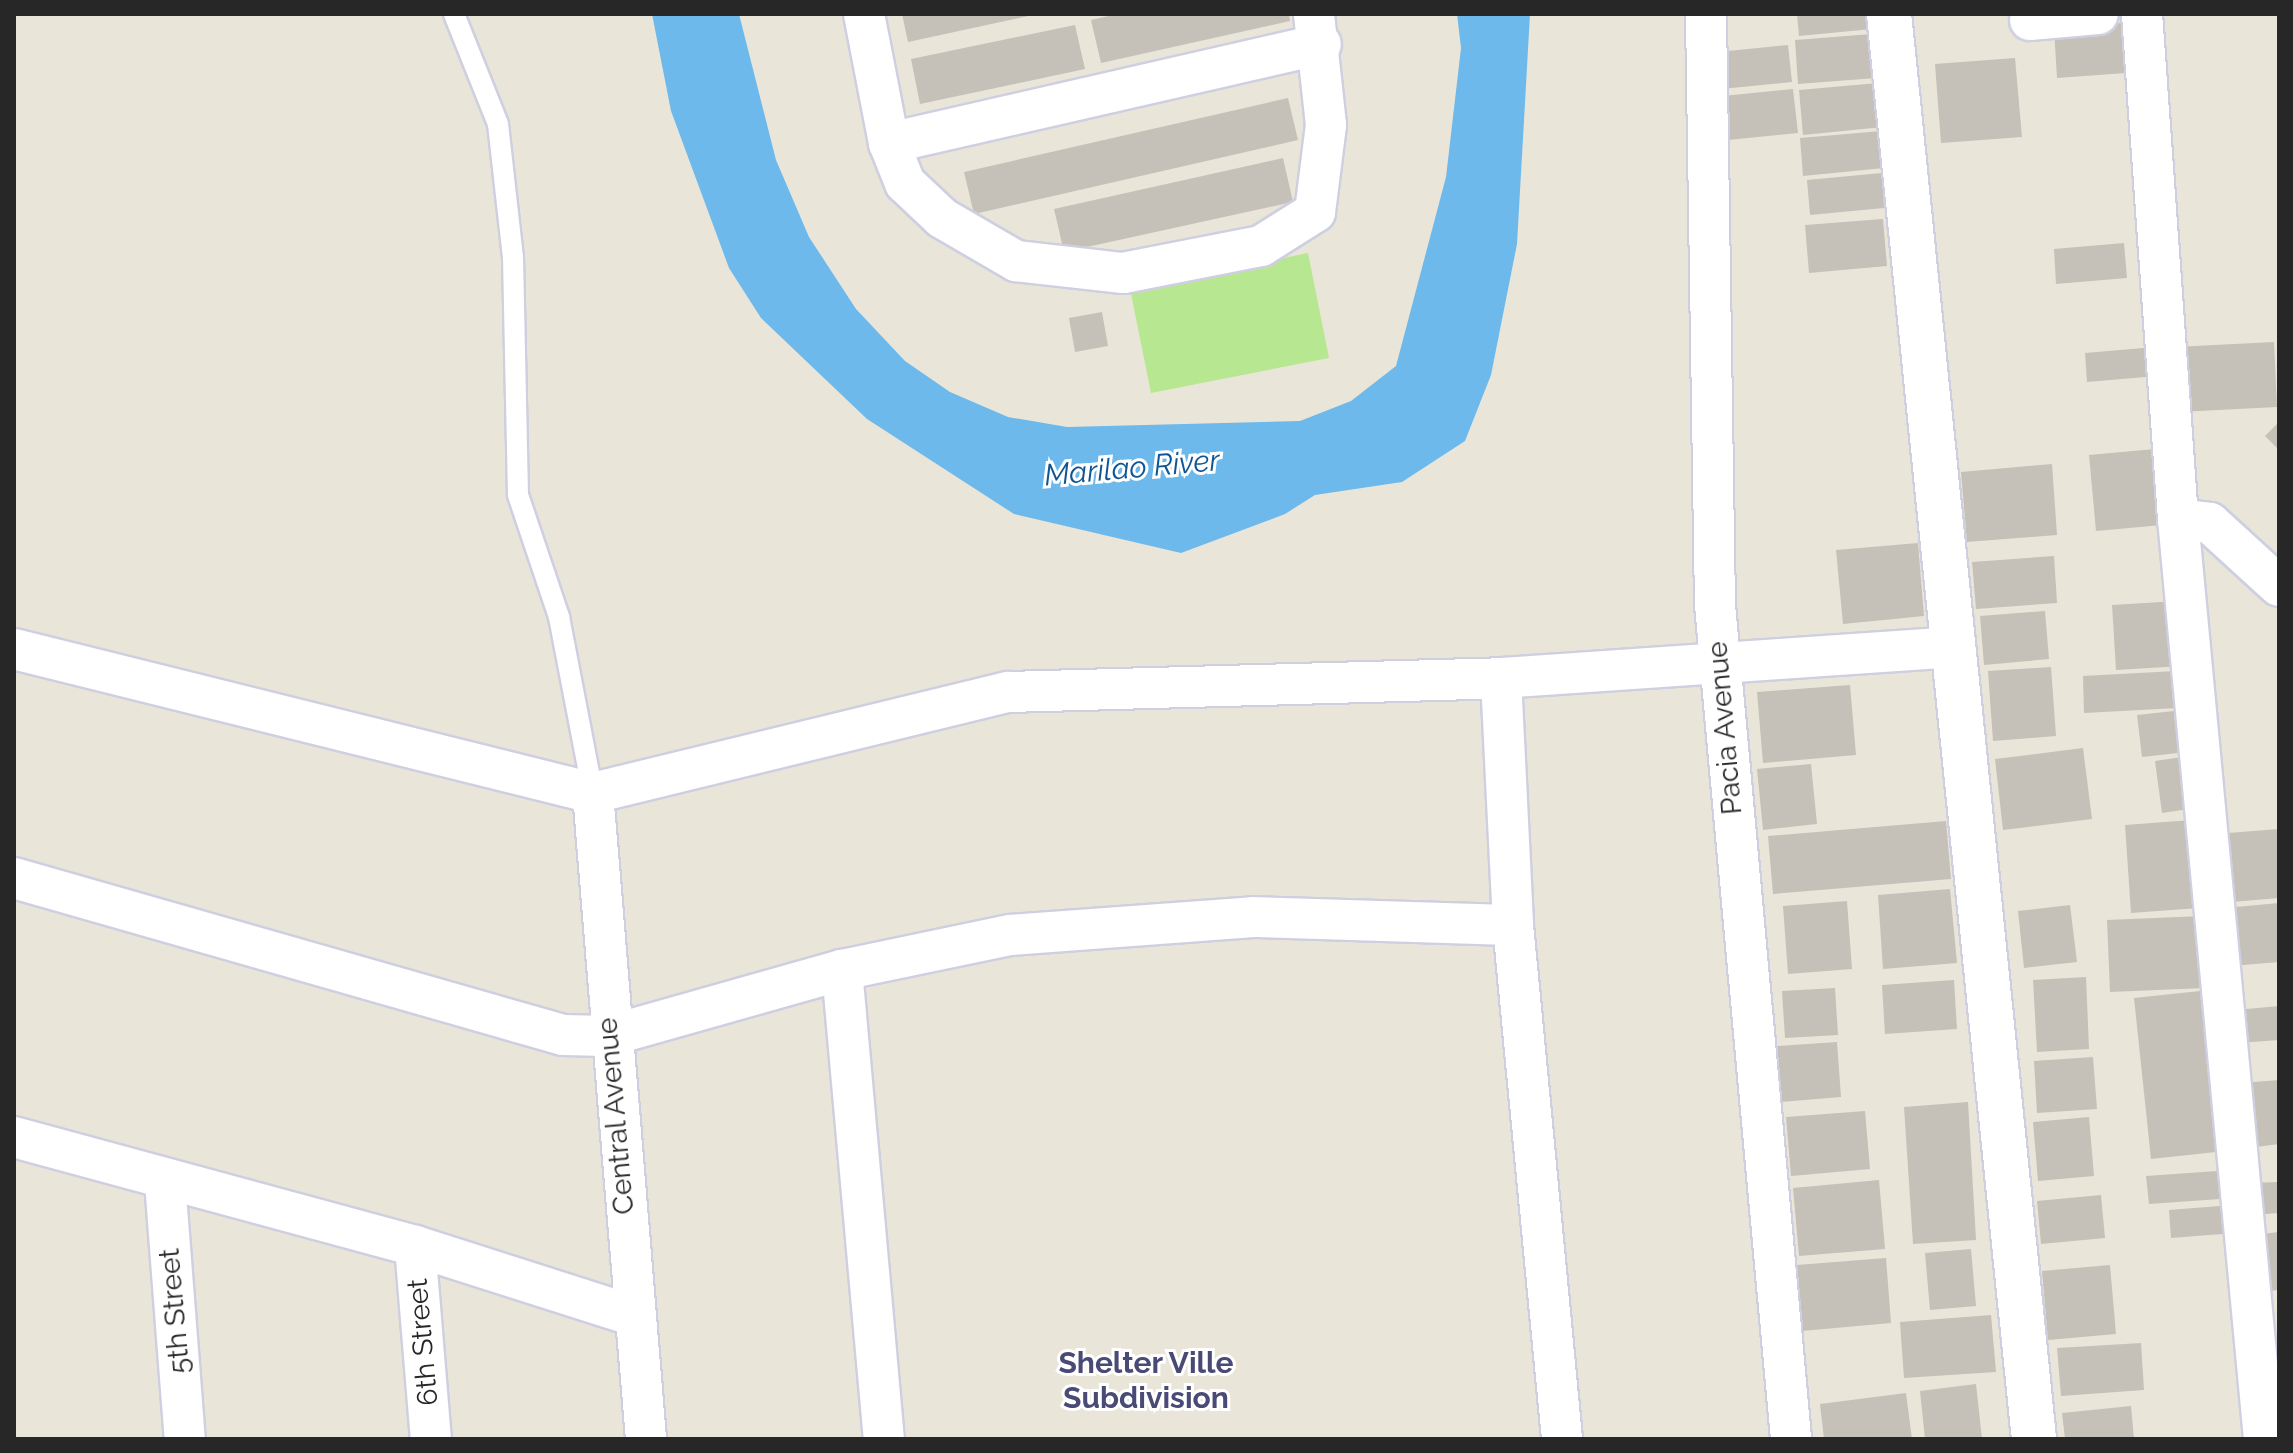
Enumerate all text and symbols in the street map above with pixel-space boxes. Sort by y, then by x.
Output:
water label: Marilao River [1043,442,1221,494]
street label: Pacia Avenue [1701,640,1749,816]
street label: Central Avenue [591,1015,641,1217]
street label: 5th Street [153,1247,197,1375]
street label: 6th Street [401,1277,445,1407]
district label: Shelter Ville Subdivision [1058,1345,1234,1416]

